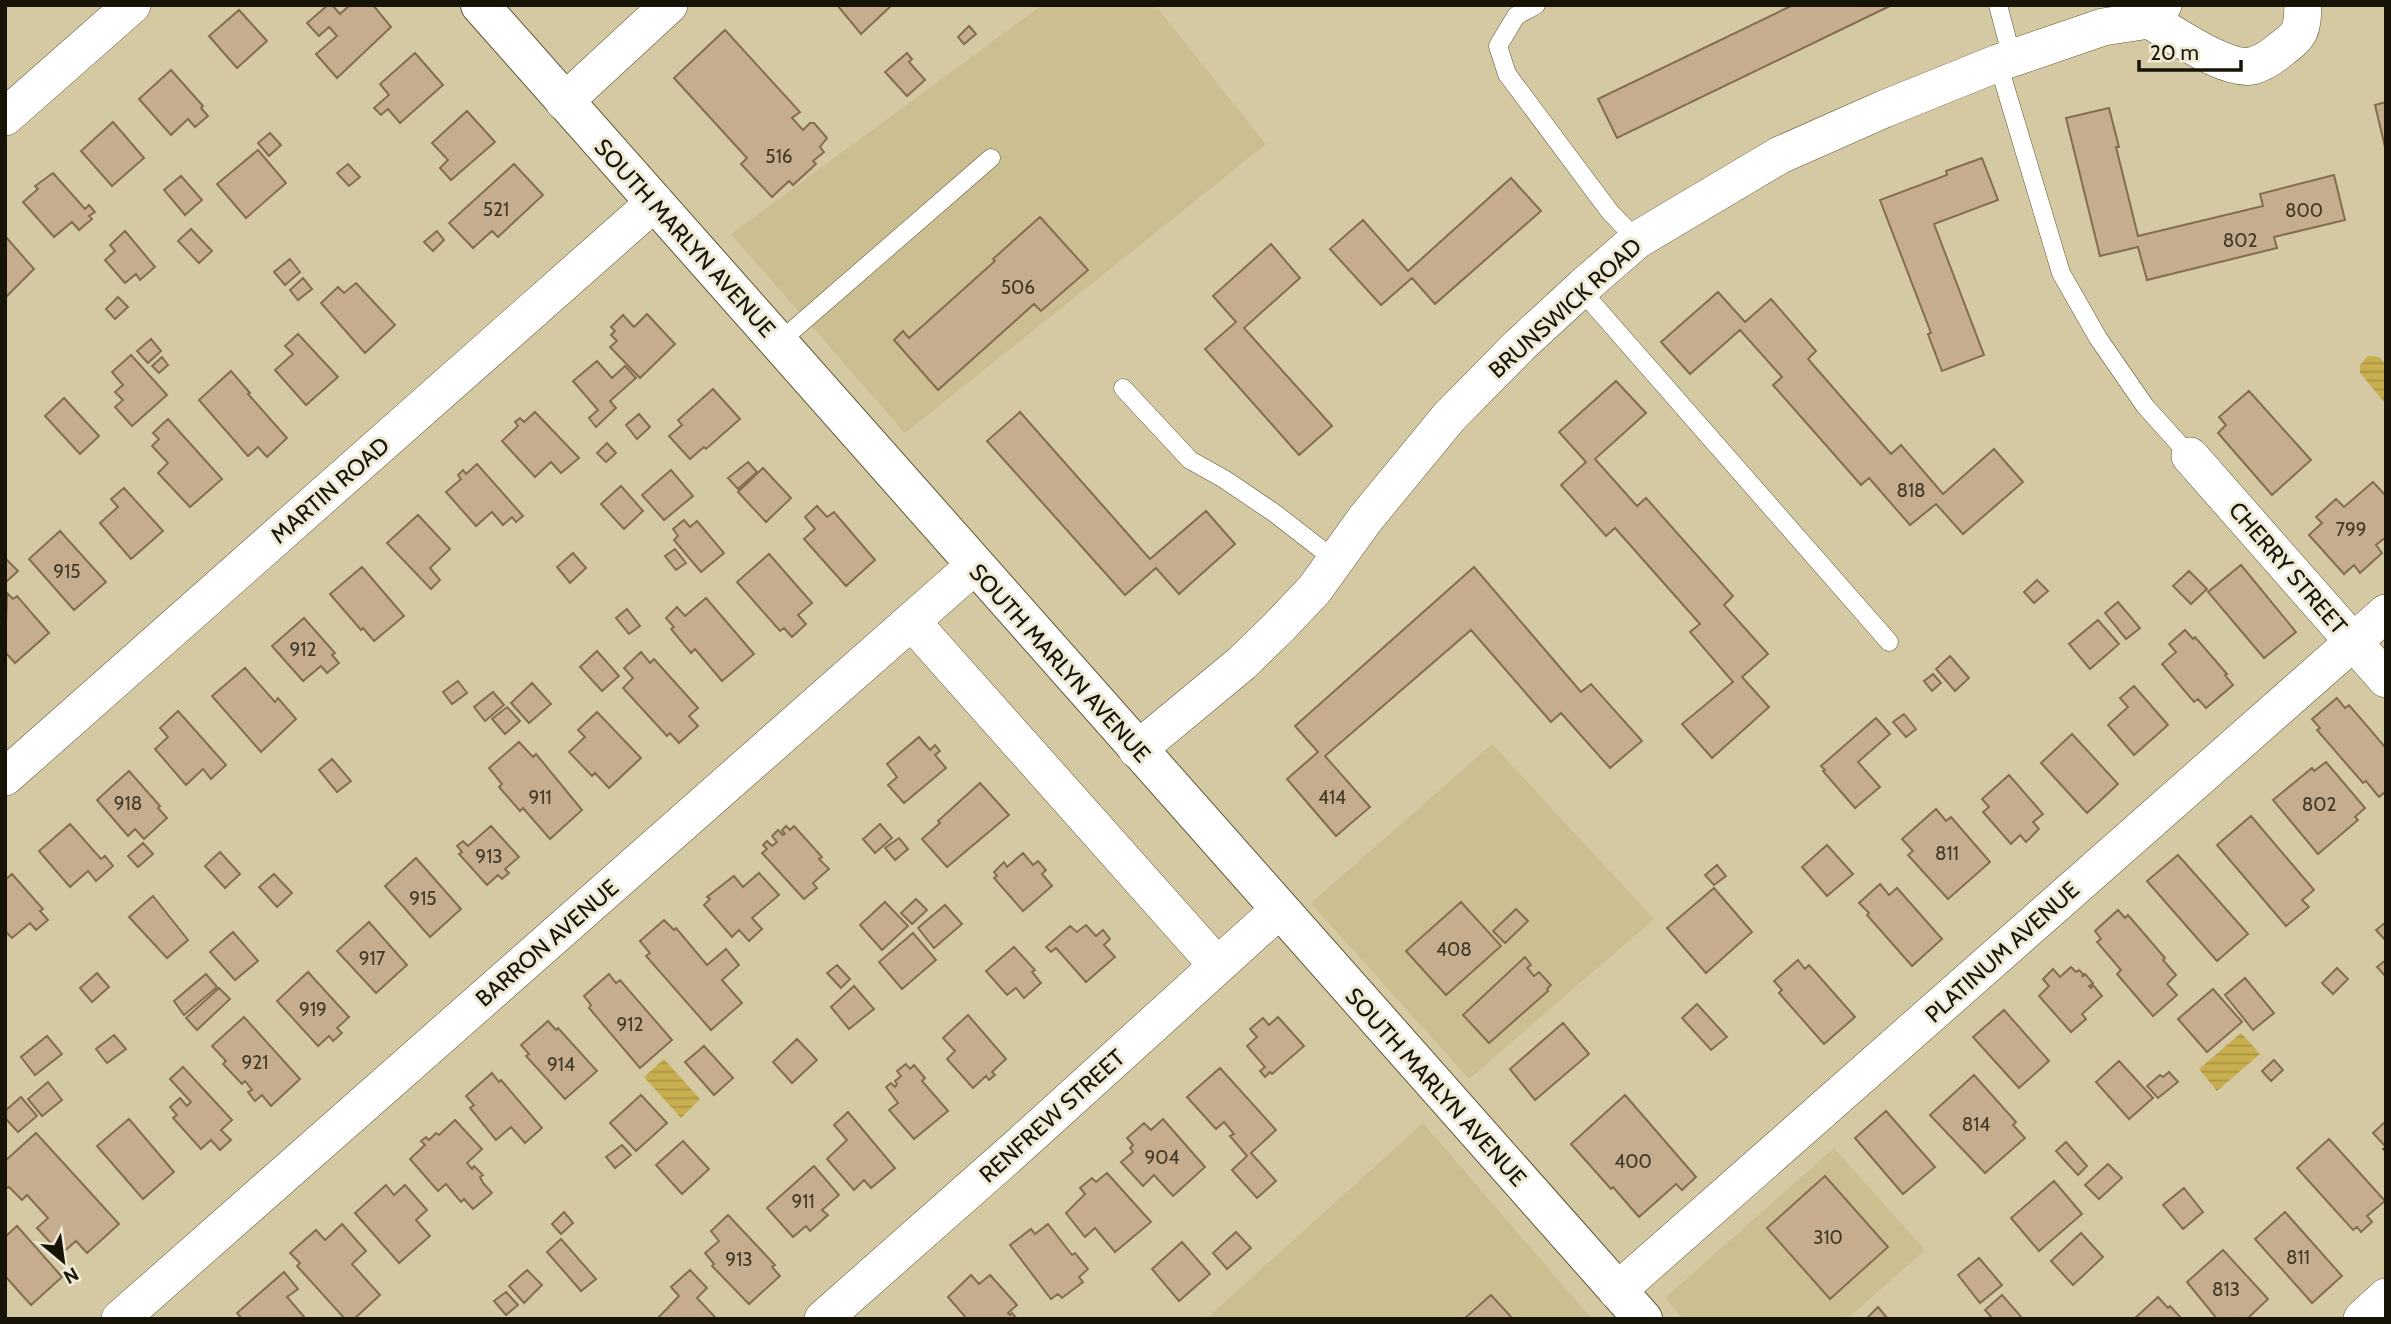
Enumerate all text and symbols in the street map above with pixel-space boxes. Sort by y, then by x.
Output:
scale bar [2139,28,2240,72]
text: 20 m [2150,40,2199,65]
street label: SOUTH MARLYN AVENUE [589,133,781,343]
house number: 516 [765,145,793,168]
house number: 521 [483,198,509,221]
house number: 800 [2285,199,2323,222]
house number: 802 [2223,229,2257,252]
street label: BRUNSWICK ROAD [1483,232,1647,384]
house number: 506 [1001,276,1035,299]
street label: MARTIN ROAD [265,431,395,549]
house number: 818 [1896,479,1926,502]
street label: CHERRY STREET [2223,496,2353,640]
house number: 799 [2335,518,2367,541]
street label: SOUTH MARLYN AVENUE [964,558,1156,768]
house number: 915 [53,560,81,583]
house number: 912 [290,638,316,661]
house number: 911 [528,786,552,809]
house number: 414 [1318,786,1346,809]
house number: 918 [114,792,142,815]
house number: 802 [2302,793,2336,816]
house number: 811 [1935,842,1959,865]
house number: 913 [475,845,503,868]
street label: BARRON AVENUE [470,873,624,1013]
street label: PLATINUM AVENUE [1919,875,2085,1029]
house number: 915 [409,887,437,910]
house number: 408 [1436,938,1472,961]
house number: 917 [359,947,386,970]
street label: SOUTH MARLYN AVENUE [1340,982,1532,1192]
house number: 919 [299,998,327,1021]
house number: 912 [617,1013,643,1036]
street label: RENFREW STREET [974,1043,1130,1189]
house number: 921 [242,1051,268,1074]
house number: 914 [547,1053,575,1076]
house number: 814 [1962,1113,1990,1136]
house number: 904 [1144,1146,1180,1169]
house number: 400 [1614,1150,1652,1173]
house number: 911 [791,1190,815,1213]
north arrow [28,1226,98,1296]
house number: 310 [1813,1226,1843,1249]
house number: 811 [2286,1246,2310,1269]
house number: 913 [725,1248,753,1271]
text: N [60,1262,82,1289]
house number: 813 [2212,1278,2240,1301]

